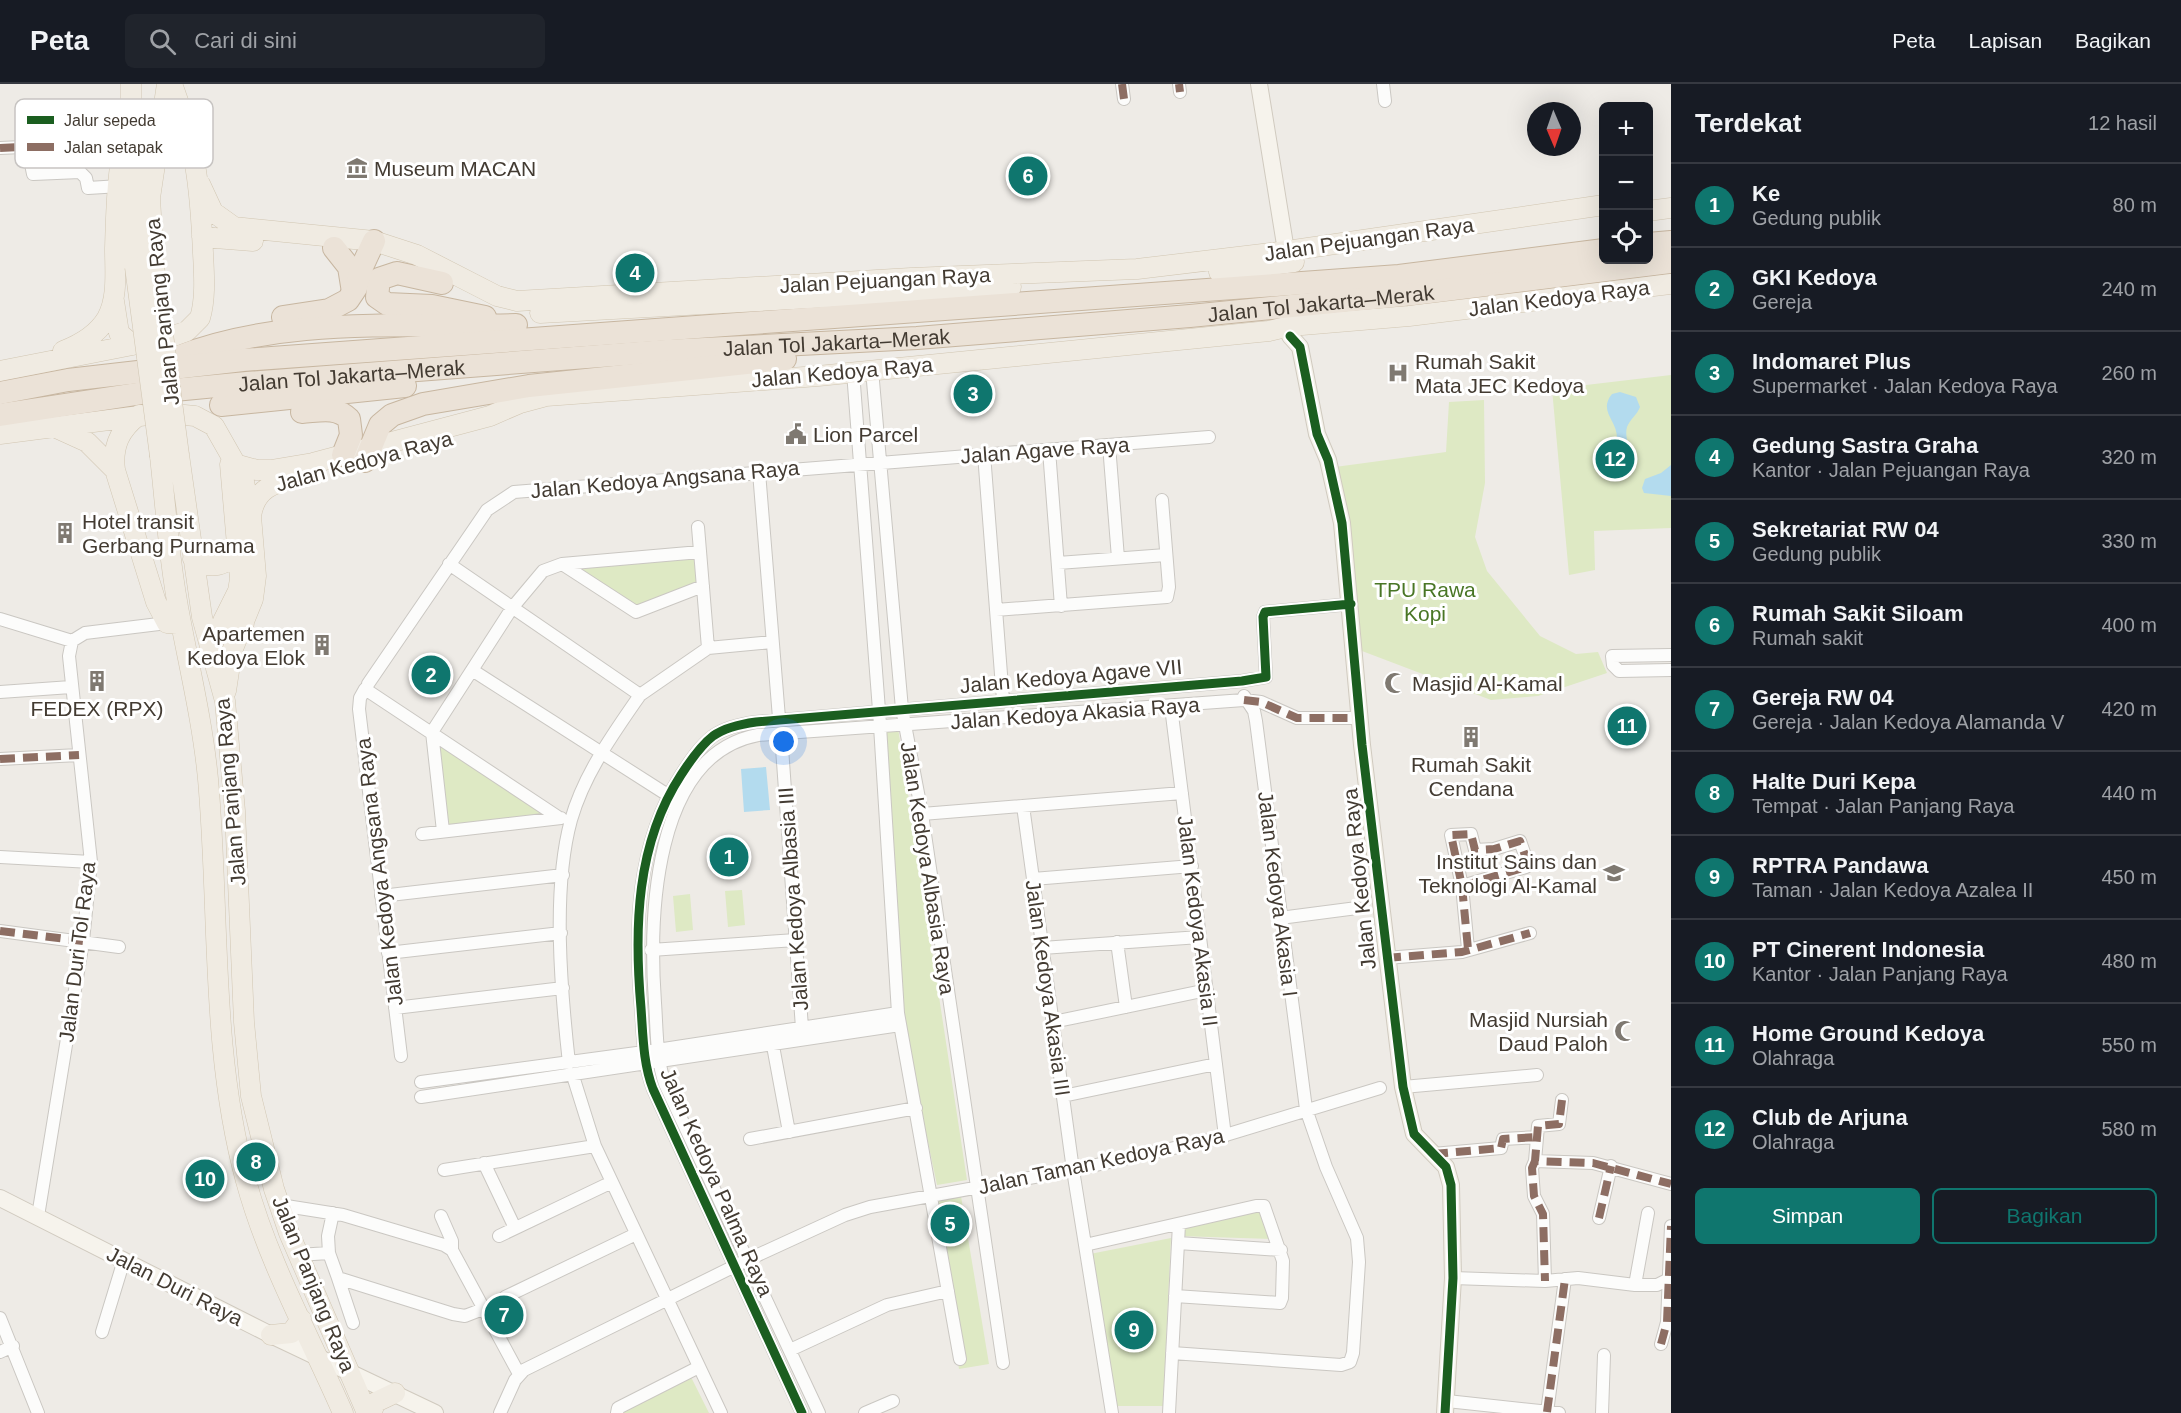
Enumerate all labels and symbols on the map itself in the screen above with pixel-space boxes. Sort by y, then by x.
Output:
legend [15,99,213,168]
north arrow [1527,102,1581,156]
text: Jalur sepeda [64,112,156,129]
text: Jalan setapak [64,139,164,156]
pin: 6 [1008,154,1048,199]
museum icon: Museum MACAN [345,156,369,180]
place label: Museum MACAN [374,157,536,180]
street label: Jalan Pejuangan Raya [1263,213,1476,265]
street label: Jalan Panjang Raya [141,217,183,407]
pin: 4 [616,250,654,296]
street label: Jalan Pejuangan Raya [779,263,991,297]
street label: Jalan Kedoya Raya [1467,275,1651,321]
street label: Jalan Tol Jakarta–Merak [1206,280,1436,326]
street label: Jalan Tol Jakarta–Merak [722,324,951,360]
place label: Rumah Sakit Mata JEC Kedoya [1415,350,1585,397]
street label: Jalan Kedoya Raya [750,353,934,391]
street label: Jalan Tol Jakarta–Merak [237,355,466,395]
hospital icon: Rumah Sakit Mata JEC Kedoya [1386,361,1410,385]
pin: 3 [954,372,992,416]
public building icon: Lion Parcel [784,422,808,446]
place label: Lion Parcel [813,423,918,446]
street label: Jalan Kedoya Raya [273,426,455,496]
street label: Jalan Agave Raya [960,433,1131,467]
pin: 12 [1596,436,1634,482]
street label: Jalan Kedoya Angsana Raya [530,456,801,502]
place label: Hotel transit Gerbang Purnama [82,510,255,557]
building icon: Hotel transit Gerbang Purnama [53,521,77,545]
park label: TPU Rawa Kopi [1374,578,1476,625]
place label: Apartemen Kedoya Elok [187,622,305,669]
building icon: Apartemen Kedoya Elok [310,633,334,657]
pin: 2 [412,652,450,698]
street label: Jalan Kedoya Agave VII [959,655,1183,697]
building icon: FEDEX (RPX) [85,669,109,693]
mosque icon: Masjid Al-Kamal [1383,671,1407,695]
place label: Masjid Al-Kamal [1412,672,1563,695]
street label: Jalan Kedoya Akasia Raya [950,693,1201,733]
place label: FEDEX (RPX) [30,697,164,720]
street label: Jalan Panjang Raya [210,697,250,887]
pin: 11 [1608,704,1646,748]
building icon: Rumah Sakit Cendana [1459,725,1483,749]
your location [769,727,798,756]
street label: Jalan Kedoya Angsana Raya [351,736,407,1007]
street label: Jalan Kedoya Albasia Raya [897,740,959,996]
place label: Rumah Sakit Cendana [1411,753,1531,800]
street label: Jalan Kedoya Albasia III [774,786,812,1012]
street label: Jalan Kedoya Raya [1338,787,1380,971]
street label: Jalan Kedoya Akasia I [1254,790,1302,998]
street label: Jalan Kedoya Akasia II [1174,814,1222,1028]
pin: 1 [710,834,748,880]
place label: Institut Sains dan Teknologi Al-Kamal [1418,850,1597,897]
street label: Jalan Duri Tol Raya [55,860,100,1044]
school or university icon: Institut Sains dan Teknologi Al-Kamal [1602,861,1626,885]
street label: Jalan Kedoya Akasia III [1021,878,1075,1098]
place label: Masjid Nursiah Daud Paloh [1469,1008,1608,1055]
mosque icon: Masjid Nursiah Daud Paloh [1613,1019,1637,1043]
street label: Jalan Kedoya Palma Raya [656,1064,778,1300]
street label: Jalan Taman Kedoya Raya [976,1124,1226,1198]
pin: 8 [236,1140,276,1184]
pin: 10 [186,1156,224,1202]
street label: Jalan Panjang Raya [268,1193,360,1376]
pin: 5 [930,1202,970,1246]
street label: Jalan Duri Raya [103,1242,247,1330]
pin: 7 [484,1292,524,1338]
pin: 9 [1114,1308,1154,1352]

